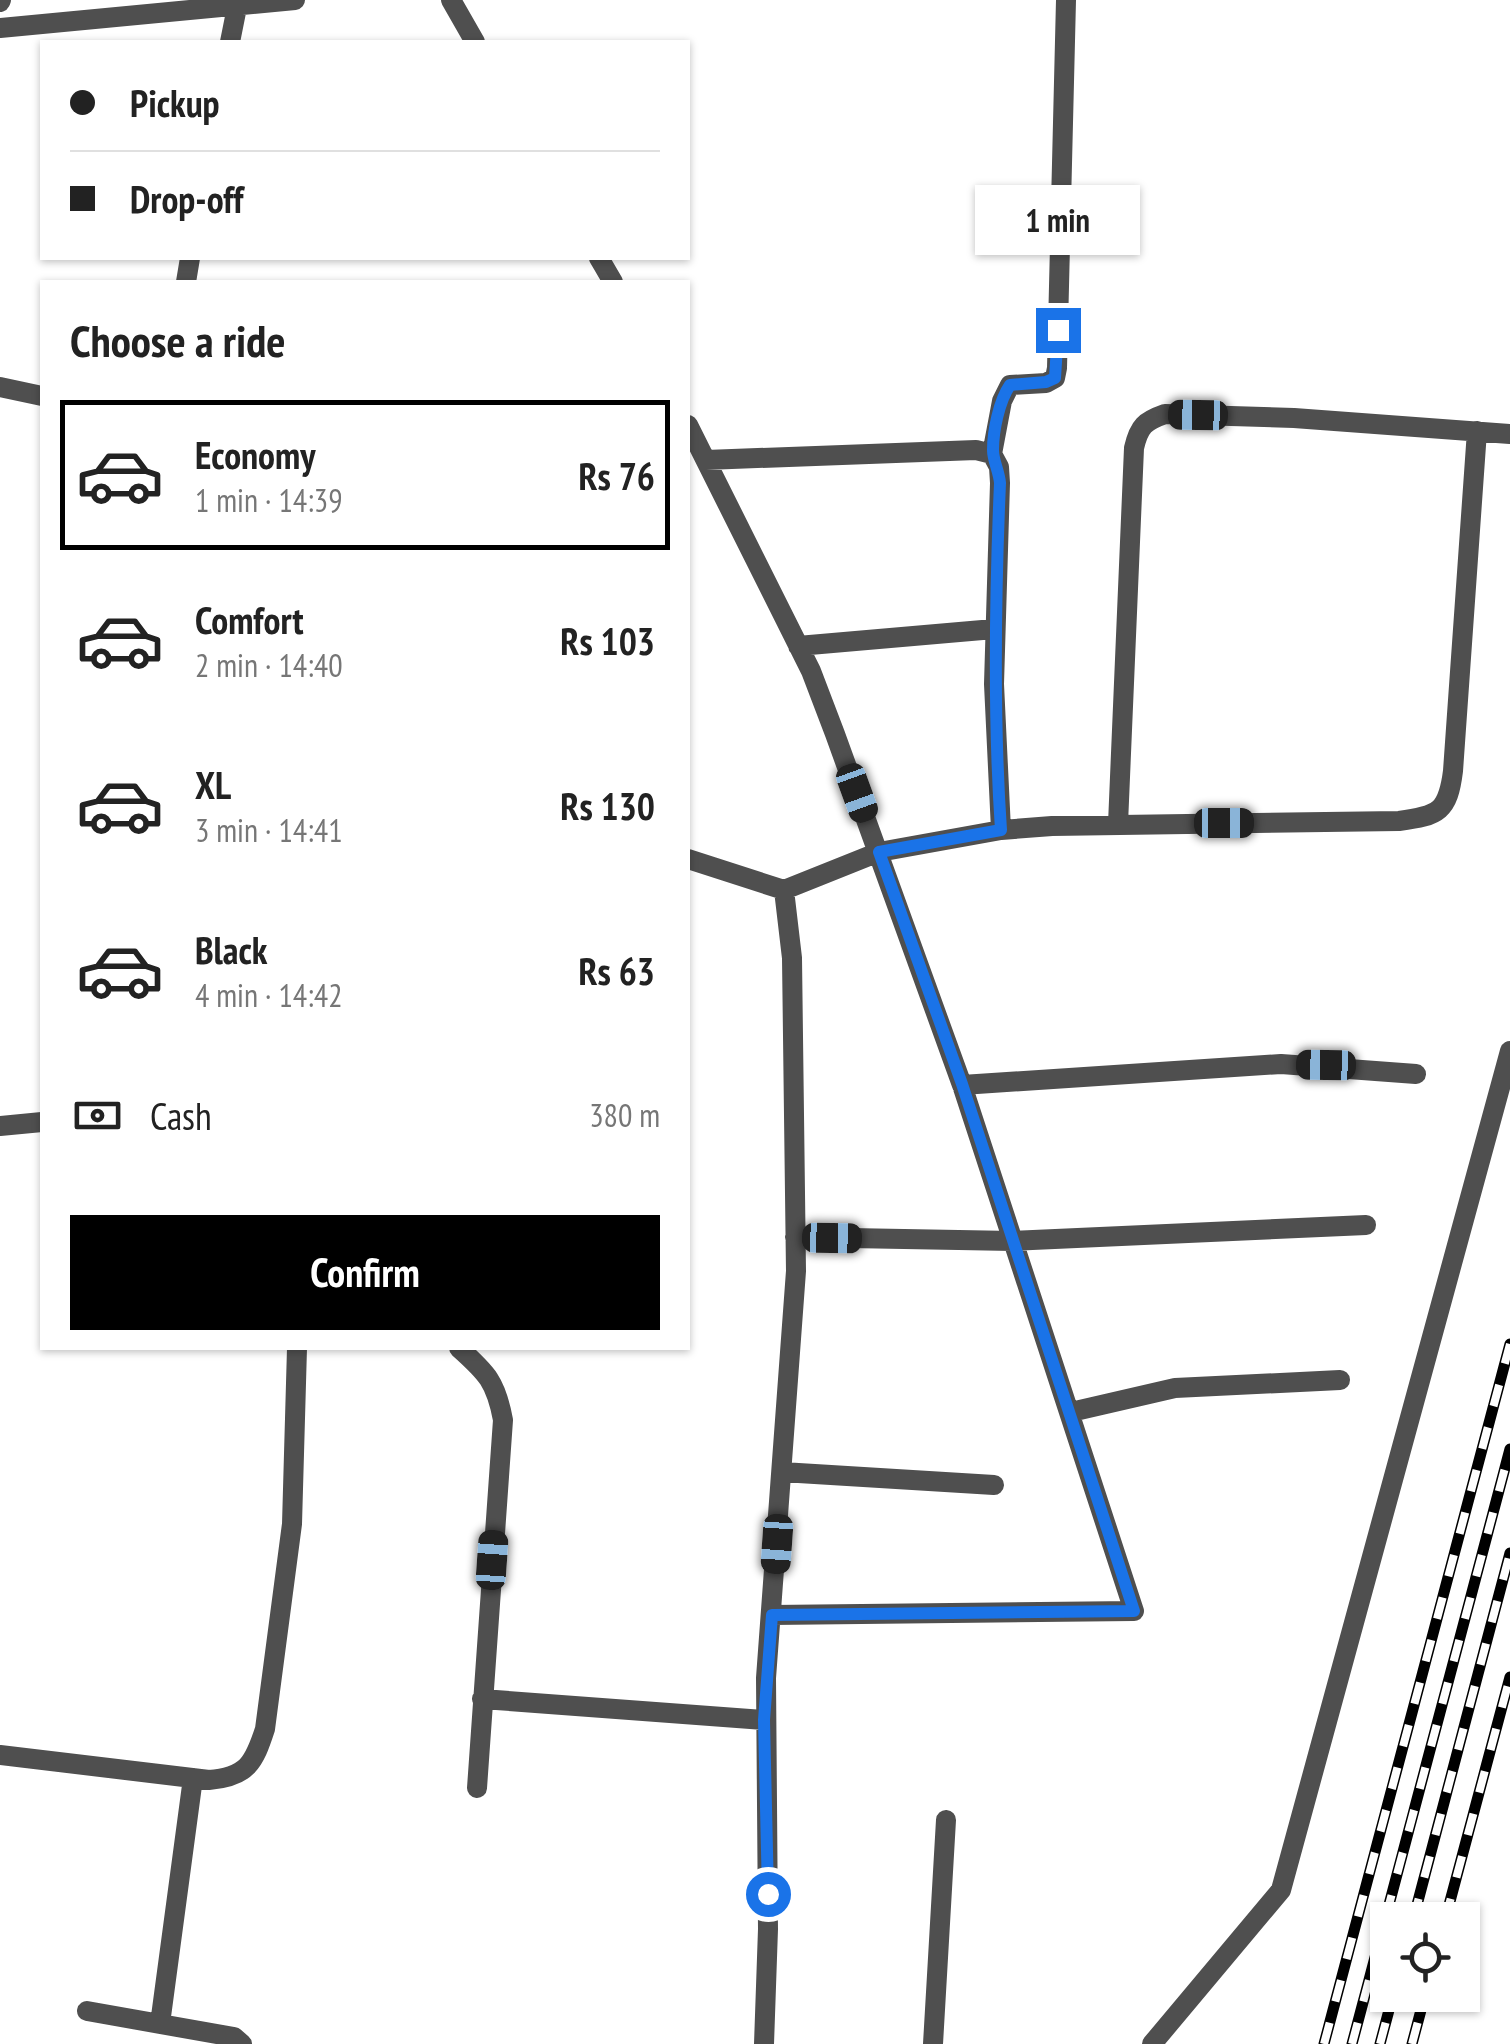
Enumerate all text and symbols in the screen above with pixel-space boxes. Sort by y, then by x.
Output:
text: Pickup [130,78,220,127]
text: Drop-off [130,174,244,223]
callout: 1 min [976,185,1140,255]
text: 1 min [1025,199,1090,241]
route end [1036,308,1081,353]
text: Choose a ride [70,311,285,369]
car [1168,399,1228,431]
icon: car [75,430,165,520]
text: Economy [195,430,315,479]
text: Rs 76 [578,451,655,500]
text: 1 min · 14:39 [195,479,343,521]
icon: car [75,595,165,685]
text: Comfort [195,595,304,644]
text: Rs 103 [560,616,655,665]
text: 2 min · 14:40 [195,644,343,686]
icon: car [75,760,165,850]
text: XL [195,760,231,809]
car [833,760,881,826]
text: Rs 130 [560,781,655,830]
car [1194,808,1254,838]
text: 3 min · 14:41 [195,809,343,851]
icon: car [75,925,165,1015]
text: Black [195,925,268,974]
text: Rs 63 [578,946,655,995]
text: 4 min · 14:42 [195,974,343,1016]
car [1296,1049,1356,1081]
icon: cash [70,1088,125,1143]
text: Cash [150,1091,212,1140]
text: 380 m [589,1094,660,1136]
button: Confirm [70,1215,660,1330]
car [802,1222,862,1254]
car [760,1513,794,1575]
car [475,1529,509,1591]
route start [746,1872,791,1917]
map controls [1370,1902,1480,2012]
button: locate [1370,1902,1480,2012]

